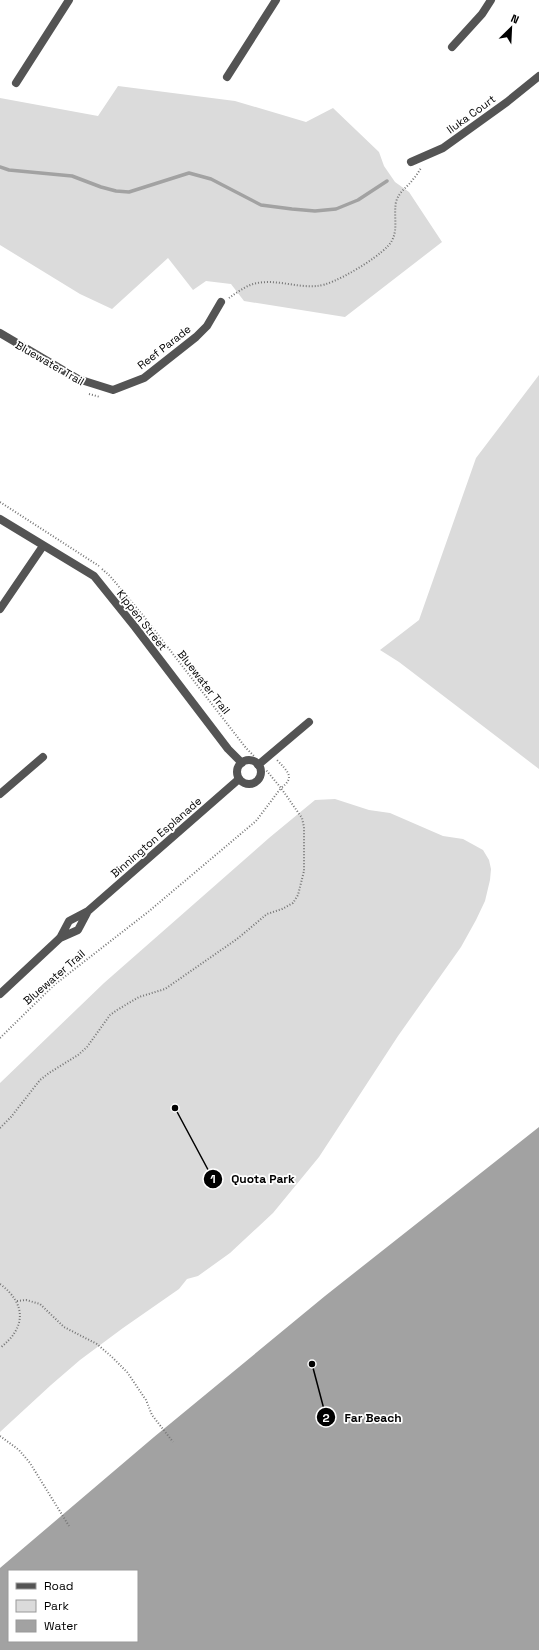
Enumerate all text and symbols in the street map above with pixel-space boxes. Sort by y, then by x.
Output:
north arrow [491,8,531,48]
text: N [509,11,521,27]
street label: Iluka Court [444,92,498,136]
street label: Reef Parade [134,322,194,372]
street label: Bluewater Trail [13,338,87,388]
street label: Kippen Street [114,587,170,653]
street label: Bluewater Trail [175,647,233,717]
street label: Binnington Esplanade [108,794,204,880]
street label: Bluewater Trail [20,946,88,1008]
callout: Quota Park [203,1167,303,1191]
text: 1 [210,1171,216,1187]
text: Quota Park [231,1171,295,1187]
callout: Far Beach [316,1405,409,1429]
text: 2 [322,1410,330,1426]
text: Far Beach [344,1410,402,1426]
legend [8,1570,138,1642]
text: Road [44,1578,73,1594]
text: Park [44,1598,69,1614]
text: Water [44,1618,78,1634]

